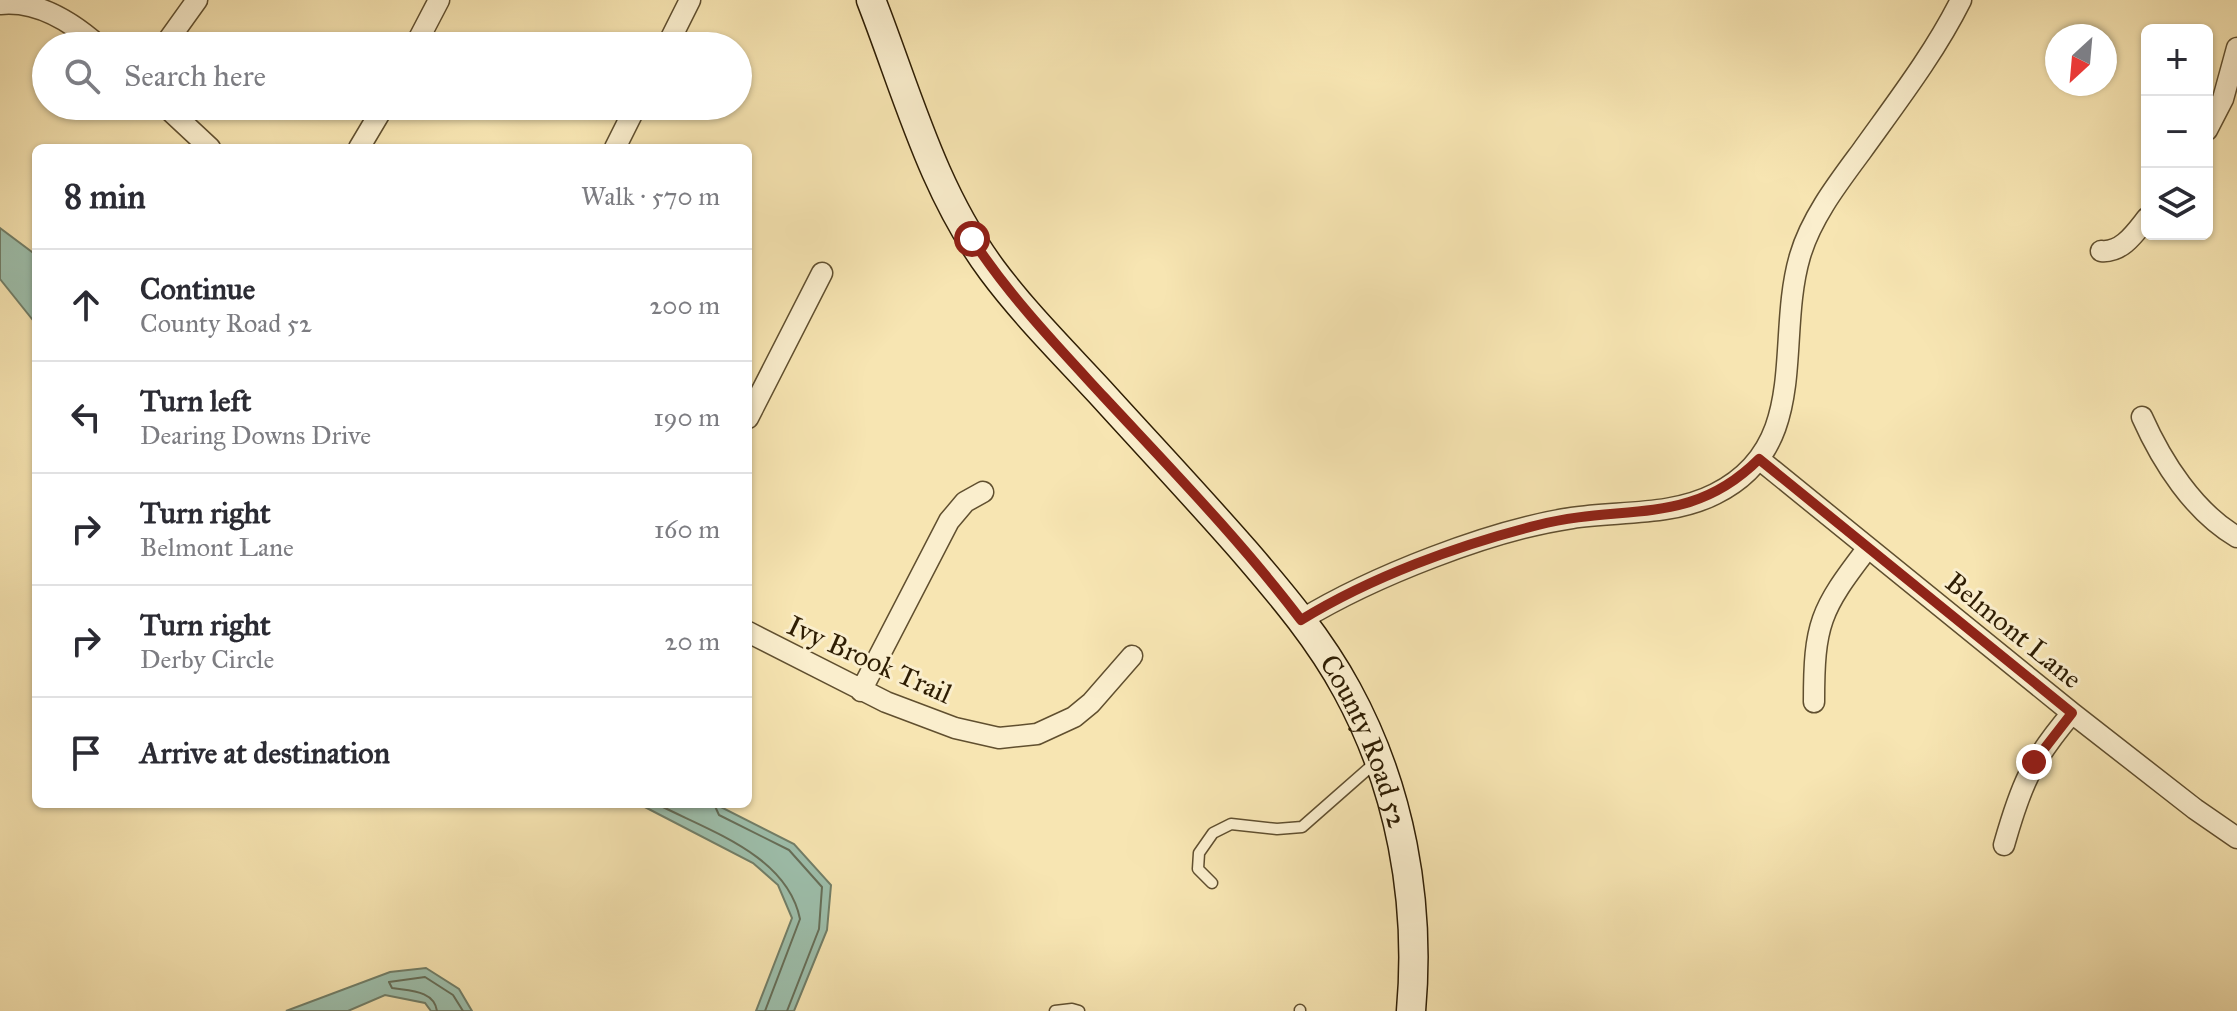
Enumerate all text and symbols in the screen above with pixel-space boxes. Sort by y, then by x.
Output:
north arrow [2045,24,2117,96]
map controls [2141,24,2213,240]
button: + [2141,24,2213,96]
search box [32,32,752,120]
icon: search [60,54,104,98]
text: Search here [124,58,266,94]
button: − [2141,96,2213,168]
button: layers [2141,168,2213,240]
text: 8 min [64,176,146,217]
text: Walk · 570 m [581,180,720,212]
route start [954,221,990,257]
text: Continue [140,271,255,307]
icon: ahead [64,283,108,327]
text: 200 m [649,289,720,321]
text: County Road 52 [140,307,312,339]
text: Turn left [140,383,251,419]
icon: left [64,395,108,439]
text: 190 m [653,401,720,433]
text: Dearing Downs Drive [140,419,371,451]
text: Turn right [140,495,271,531]
icon: right [64,507,108,551]
text: 160 m [654,513,720,545]
text: Belmont Lane [140,531,294,563]
street label: Belmont Lane [1938,565,2089,696]
text: Turn right [140,607,271,643]
street label: Ivy Brook Trail [782,608,958,711]
icon: right [64,619,108,663]
text: 20 m [665,625,720,657]
text: Derby Circle [140,643,274,675]
street label: County Road 52 [1312,648,1415,831]
icon: arrive [64,731,108,775]
text: Arrive at destination [140,735,390,771]
route end [2016,744,2052,780]

